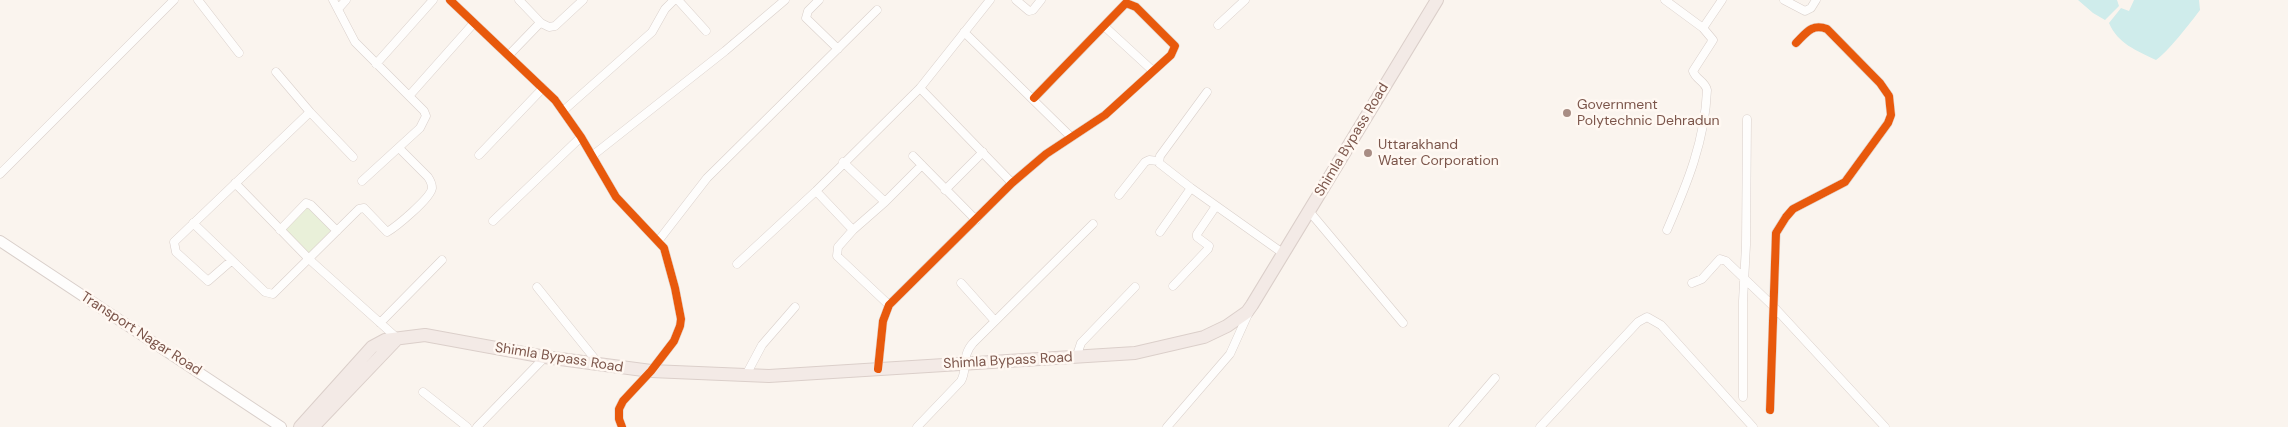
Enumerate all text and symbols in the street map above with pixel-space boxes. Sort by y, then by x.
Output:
street label: Shimla Bypass Road [1311,80,1393,200]
place label: Government Polytechnic Dehradun [1577,97,1720,130]
marker: Government Polytechnic Dehradun [1561,107,1573,119]
place label: Uttarakhand Water Corporation [1378,137,1499,170]
marker: Uttarakhand Water Corporation [1362,147,1374,159]
street label: Transport Nagar Road [77,289,205,379]
street label: Shimla Bypass Road [494,340,624,376]
street label: Shimla Bypass Road [943,349,1073,373]

